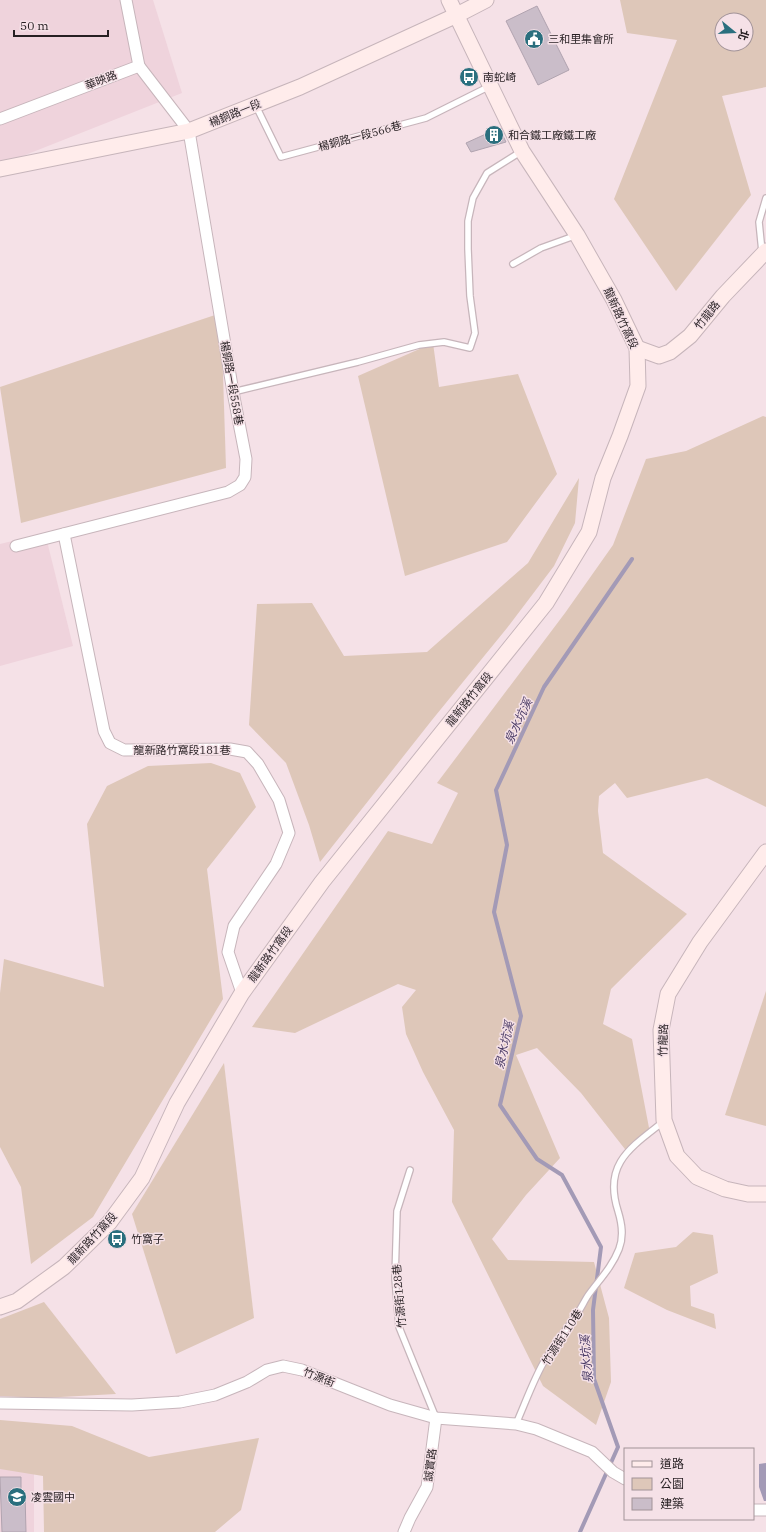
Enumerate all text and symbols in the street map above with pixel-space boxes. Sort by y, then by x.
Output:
scale bar [14,12,108,38]
north arrow [714,12,754,52]
text: 50 m [20,18,49,33]
public building icon: 三和里集會所 [523,28,545,50]
text: 北 [735,28,752,42]
place label: 三和里集會所 [548,32,614,46]
bus stop icon: 南蛇崎 [458,66,480,88]
street label: 華映路 [83,68,119,92]
place label: 南蛇崎 [483,70,516,84]
street label: 楊銅路一段 [207,96,263,130]
street label: 楊銅路一段566巷 [317,118,403,154]
building icon: 和合鐵工廠鐵工廠 [483,124,505,146]
place label: 和合鐵工廠鐵工廠 [508,128,596,142]
street label: 龍新路竹窩段 [601,285,641,351]
street label: 竹龍路 [691,298,723,332]
street label: 楊銅路一段558巷 [218,340,246,426]
street label: 龍新路竹窩段 [443,669,495,729]
water label: 泉水坑溪 [501,694,536,746]
street label: 龍新路竹窩段181巷 [134,743,230,757]
street label: 龍新路竹窩段 [245,923,295,985]
water label: 泉水坑溪 [491,1018,517,1070]
street label: 竹龍路 [655,1023,671,1057]
street label: 龍新路竹窩段 [64,1209,120,1267]
bus stop icon: 竹窩子 [106,1228,128,1250]
place label: 竹窩子 [131,1232,164,1246]
street label: 竹源街128巷 [389,1264,409,1328]
street label: 竹源街110巷 [539,1306,585,1368]
water label: 泉水坑溪 [577,1333,595,1383]
street label: 竹源街 [301,1365,337,1389]
street label: 誠實路 [421,1448,439,1482]
legend [624,1448,754,1520]
text: 道路 [660,1456,684,1471]
text: 公園 [660,1476,684,1491]
school or university icon: 凌雲國中 [6,1486,28,1508]
place label: 凌雲國中 [31,1490,75,1504]
text: 建築 [660,1496,684,1511]

